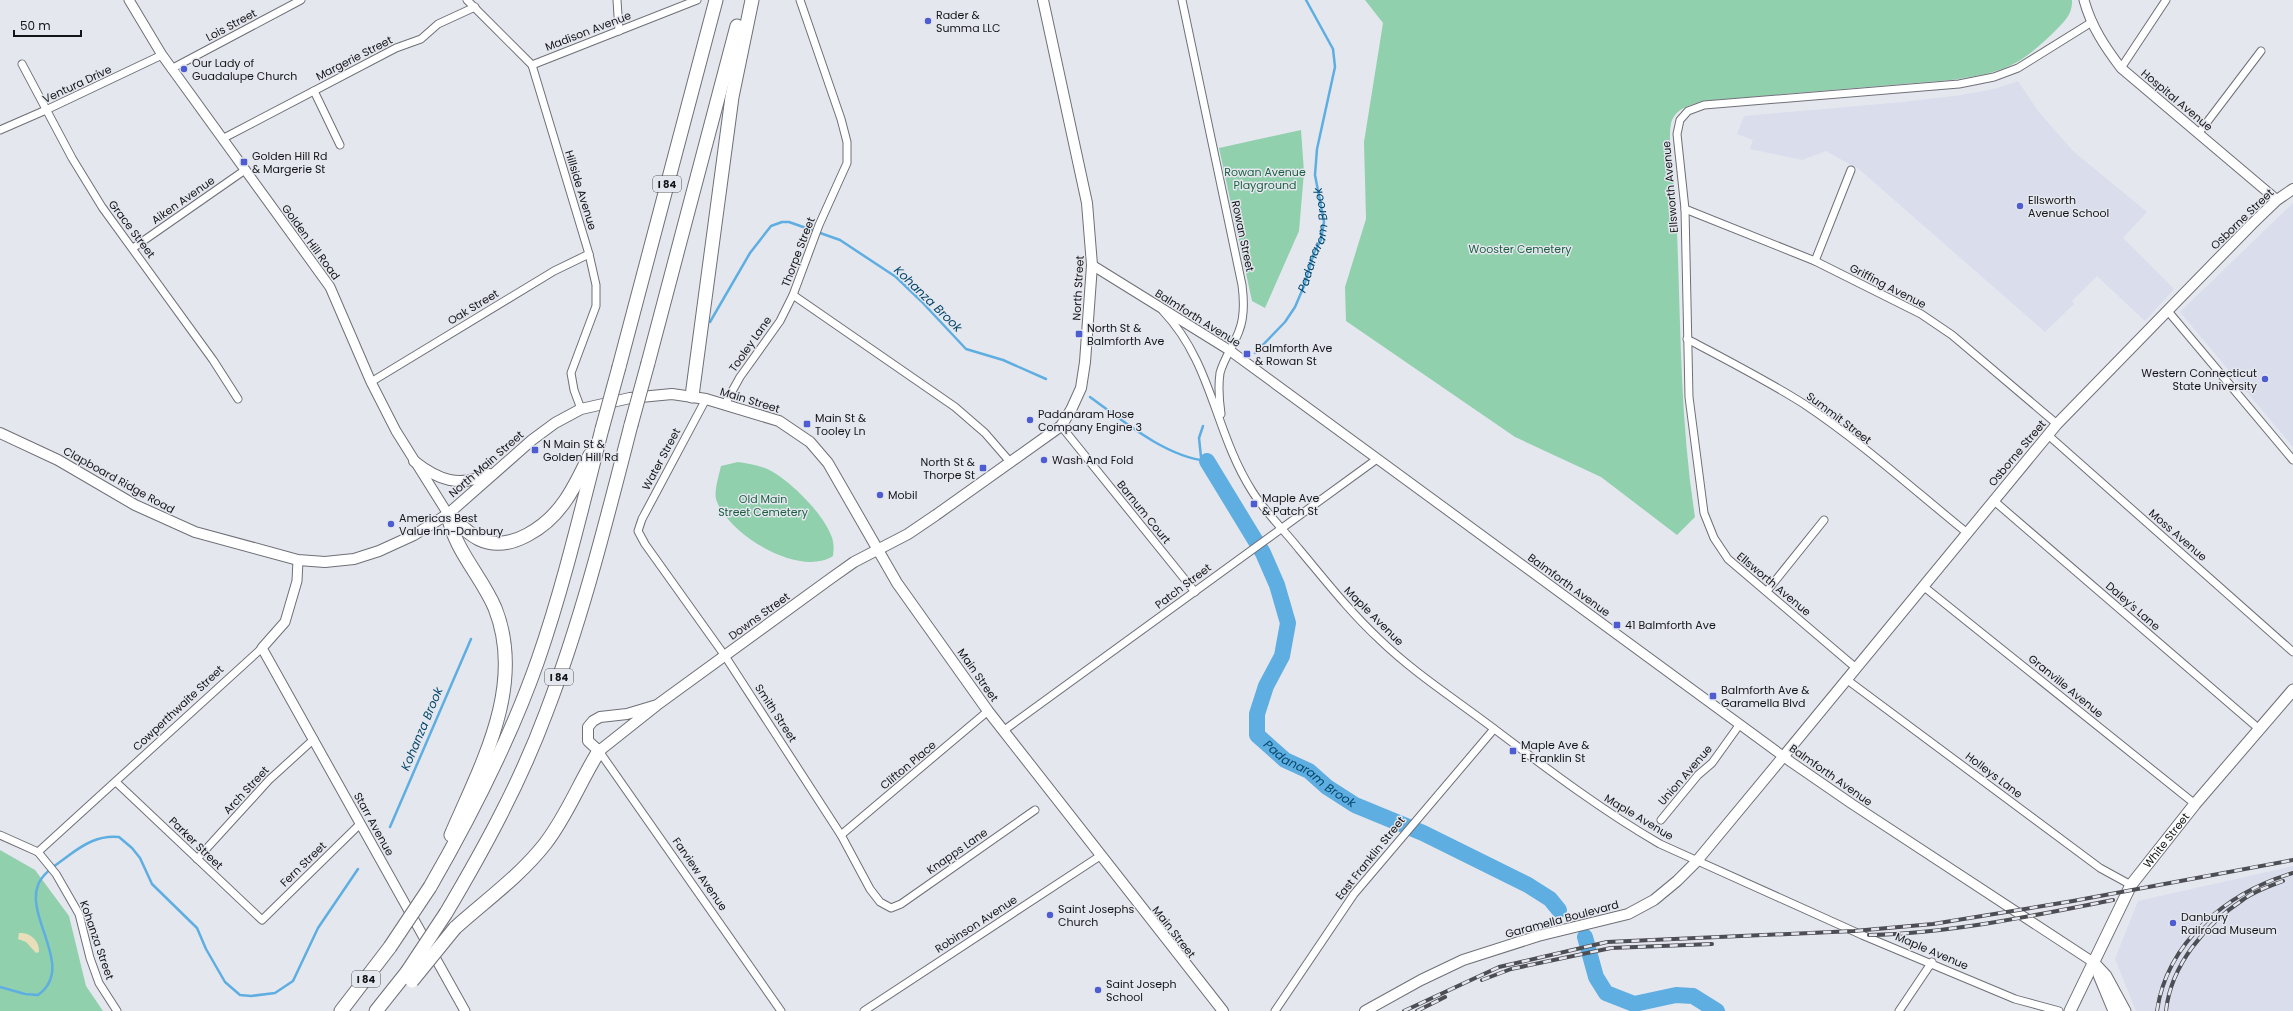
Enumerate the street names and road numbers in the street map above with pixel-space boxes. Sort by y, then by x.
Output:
street label: Lois Street [203,5,259,45]
street label: Madison Avenue [543,7,634,55]
street label: Margerie Street [313,32,395,84]
street label: Ventura Drive [40,61,114,107]
street label: Hospital Avenue [2138,65,2216,135]
street label: Ellsworth Avenue [1658,140,1682,234]
street label: Hillside Avenue [561,148,601,232]
street label: Aiken Avenue [148,172,218,228]
road number: I 84 [653,176,681,192]
street label: Osborne Street [2207,185,2277,253]
street label: Grace Street [105,197,159,261]
street label: Rowan Street [1228,199,1258,273]
street label: Golden Hill Road [278,201,344,283]
street label: Thorpe Street [777,215,819,289]
street label: North Street [1068,255,1088,321]
street label: Griffing Avenue [1847,260,1929,312]
street label: Oak Street [444,285,502,329]
street label: Balmforth Avenue [1152,285,1244,351]
street label: Tooley Lane [725,313,775,375]
street label: Main Street [718,383,782,417]
street label: Summit Street [1803,388,1875,448]
street label: Osborne Street [1985,416,2049,490]
street label: Water Street [638,425,684,493]
street label: North Main Street [445,427,527,501]
street label: Clapboard Ridge Road [60,443,178,517]
street label: Barnum Court [1113,477,1175,547]
street label: Moss Avenue [2145,505,2211,565]
street label: Ellsworth Avenue [1734,548,1815,620]
street label: Balmforth Avenue [1525,550,1614,620]
street label: Patch Street [1152,560,1214,612]
street label: Daley's Lane [2102,578,2164,634]
street label: Maple Avenue [1341,583,1407,649]
street label: Downs Street [725,588,793,644]
street label: Main Street [954,645,1002,705]
street label: Granville Avenue [2025,651,2107,721]
street label: Cowperthwaite Street [129,662,227,754]
road number: I 84 [545,669,573,685]
street label: Smith Street [751,681,801,745]
street label: Clifton Place [877,737,940,793]
street label: Balmforth Avenue [1786,740,1876,810]
street label: Union Avenue [1654,741,1716,809]
street label: Holleys Lane [1962,748,2026,802]
street label: Arch Street [220,762,272,818]
street label: Starr Avenue [350,789,398,859]
street label: Maple Avenue [1601,790,1677,844]
street label: White Street [2139,809,2193,871]
street label: Parker Street [165,813,227,873]
street label: East Franklin Street [1331,813,1409,903]
street label: Knapps Lane [923,824,991,878]
street label: Farview Avenue [669,834,731,914]
street label: Fern Street [276,838,330,890]
street label: Robinson Avenue [932,891,1020,957]
street label: Garamella Boulevard [1503,896,1621,942]
street label: Kohanza Street [76,898,118,982]
street label: Main Street [1149,903,1199,961]
street label: Maple Avenue [1893,928,1971,974]
road number: I 84 [352,971,380,987]

